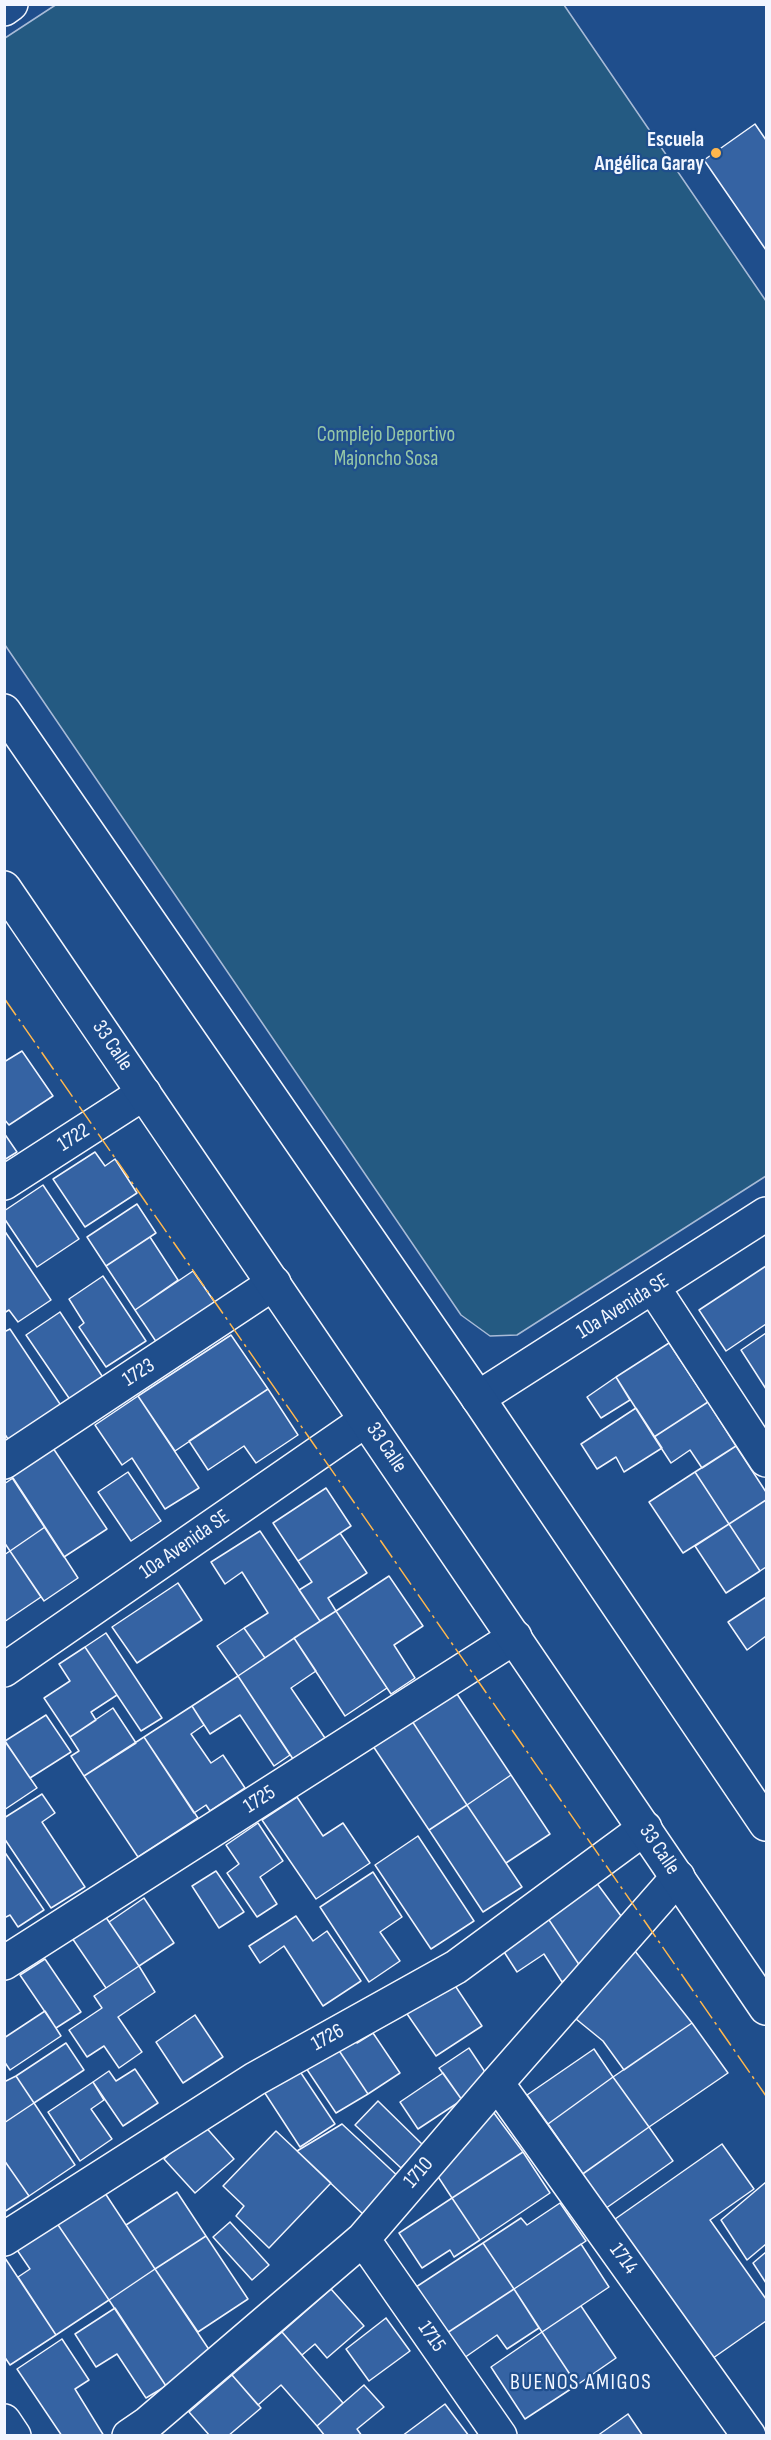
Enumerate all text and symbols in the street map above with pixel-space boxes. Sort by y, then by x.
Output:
place label: Escuela Angélica Garay [594,128,704,178]
marker: Escuela Angélica Garay [709,146,723,160]
park label: Complejo Deportivo Majoncho Sosa [317,423,455,473]
street label: 33 Calle [86,1016,138,1076]
street label: 1722 [53,1118,95,1158]
street label: 10a Avenida SE [572,1269,674,1345]
street label: 1723 [118,1353,160,1393]
street label: 33 Calle [360,1418,412,1478]
street label: 10a Avenida SE [135,1505,235,1585]
street label: 1725 [239,1781,281,1819]
street label: 33 Calle [633,1820,685,1880]
street label: 1726 [307,2019,349,2057]
street label: 1710 [399,2152,439,2194]
street label: 1714 [603,2239,643,2279]
street label: 1715 [412,2317,450,2357]
district label: BUENOS AMIGOS [510,2370,652,2396]

